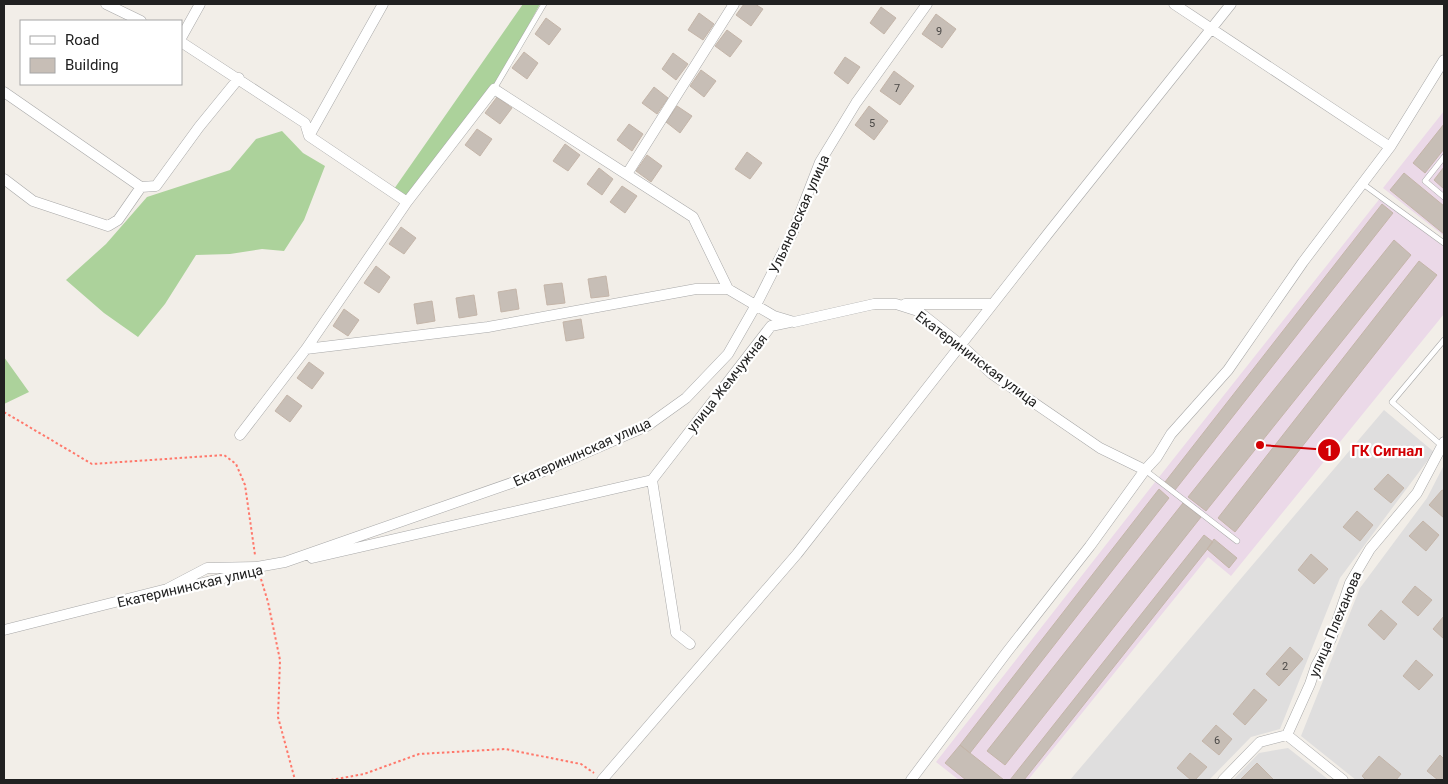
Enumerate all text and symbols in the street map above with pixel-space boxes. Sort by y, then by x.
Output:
legend [20,20,182,85]
house number: 9 [936,25,942,38]
text: Road [65,31,99,49]
text: Building [65,56,119,74]
house number: 7 [894,82,900,95]
house number: 5 [869,117,875,130]
street label: Ульяновская улица [766,152,832,276]
street label: Екатерининская улица [913,308,1041,410]
street label: улица Жемчужная [684,331,770,435]
street label: Екатерининская улица [511,414,653,490]
callout: ГК Сигнал [1317,435,1433,465]
text: 1 [1325,442,1333,460]
text: ГК Сигнал [1351,442,1423,460]
street label: Екатерининская улица [116,561,264,611]
street label: улица Плеханова [1305,569,1365,679]
house number: 2 [1282,660,1288,673]
house number: 6 [1214,734,1220,747]

